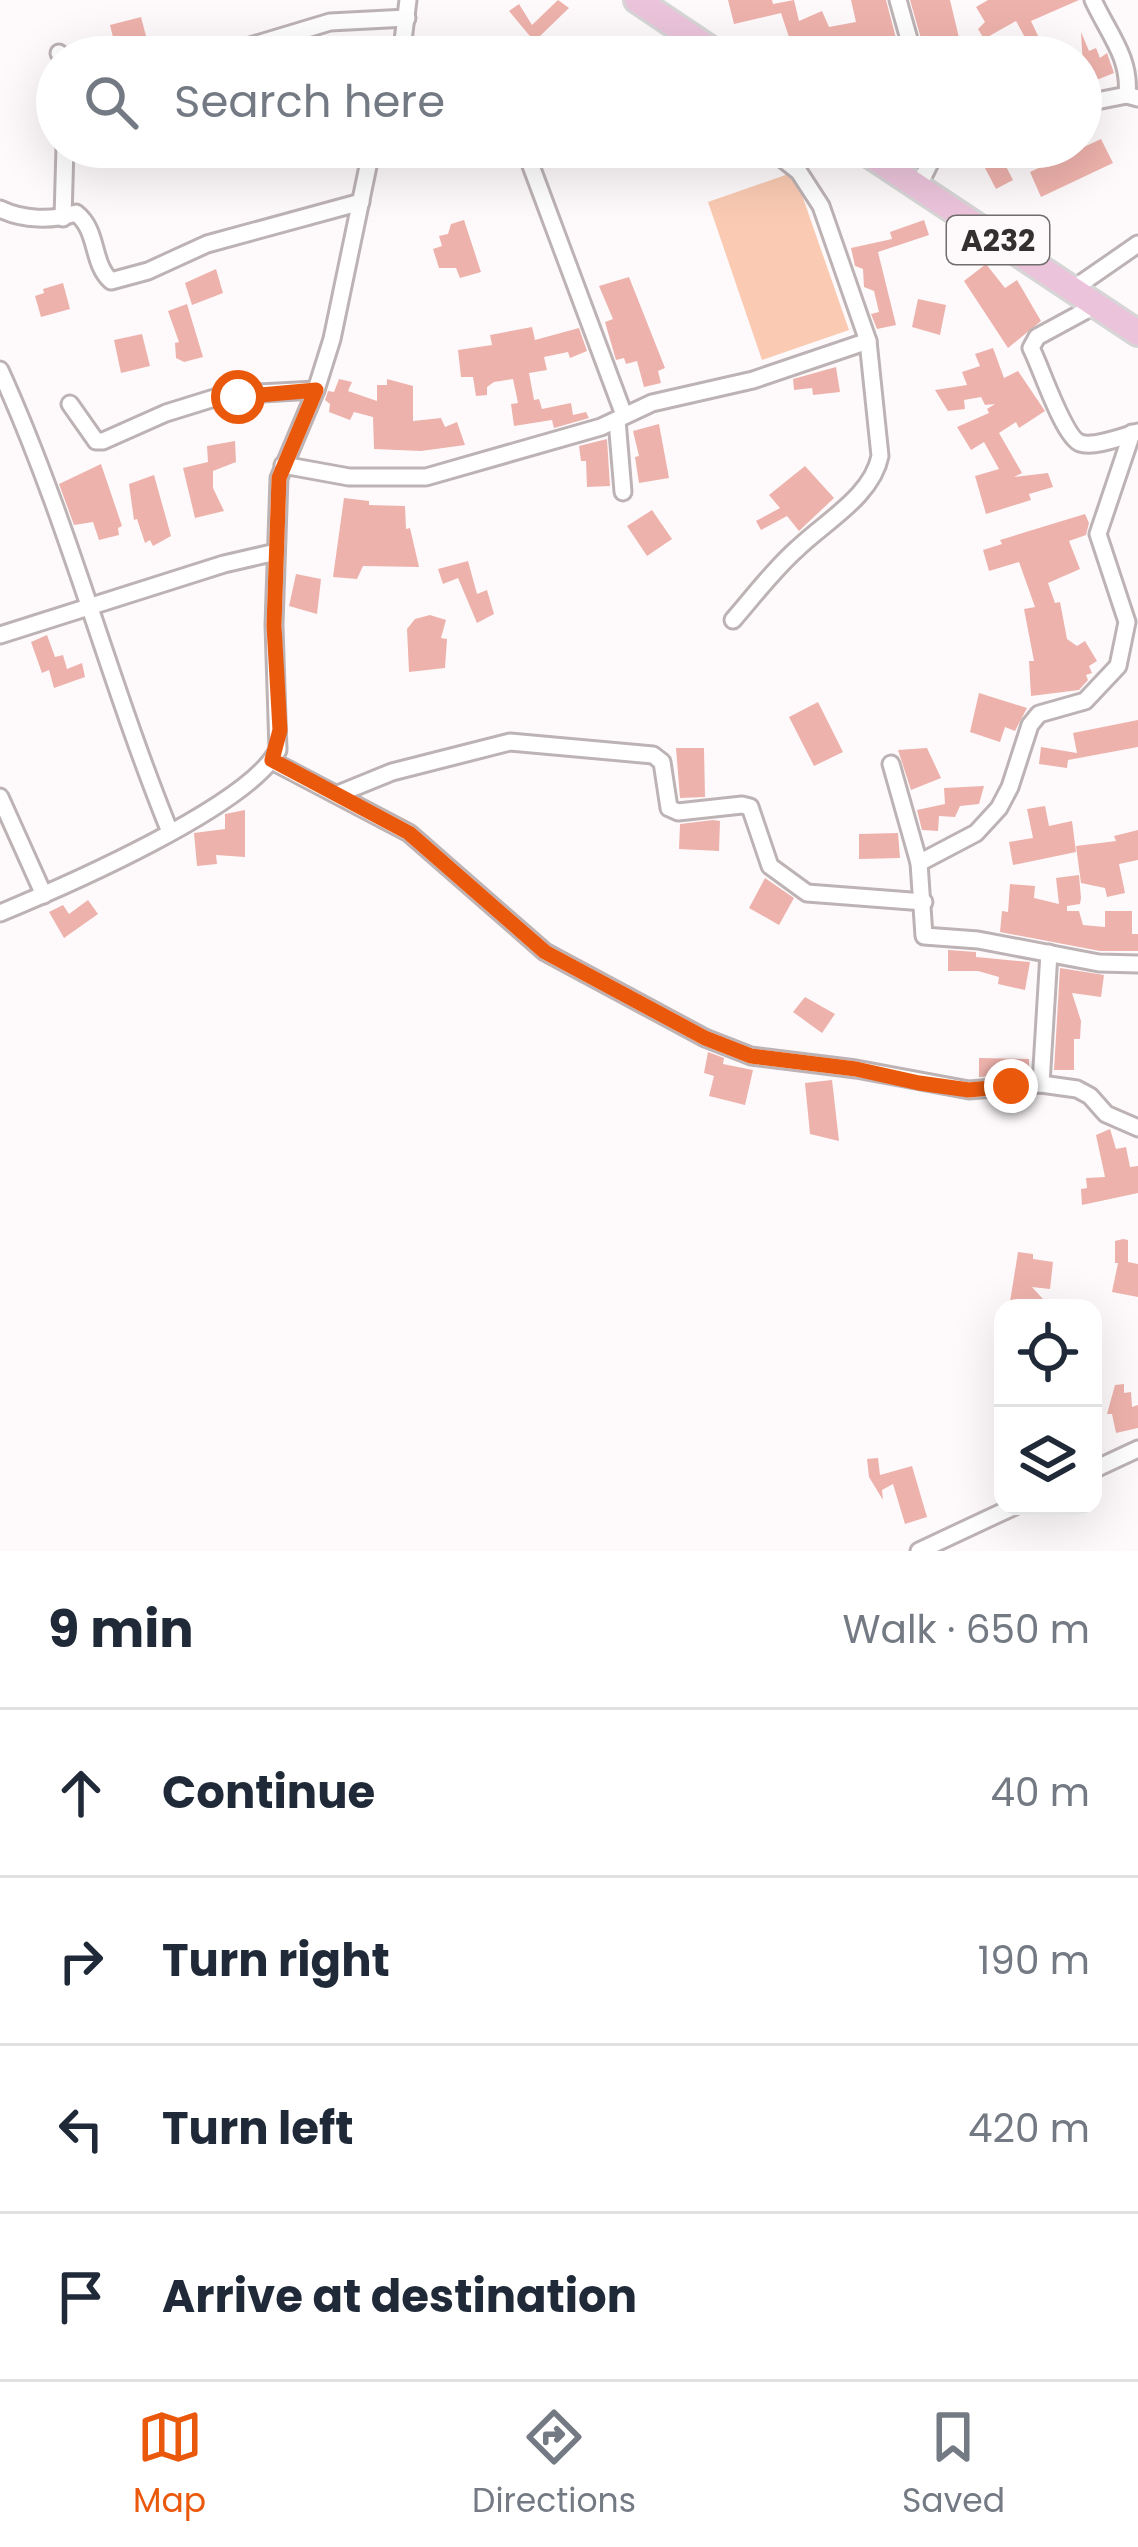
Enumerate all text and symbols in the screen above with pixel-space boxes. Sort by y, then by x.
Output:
search box [36,36,1102,168]
icon: search [78,69,144,135]
text: Search here [174,70,445,133]
road number: A232 [947,216,1049,264]
route start [211,370,265,424]
route end [984,1059,1038,1113]
map controls [994,1299,1102,1515]
button: locate [994,1299,1102,1407]
button: layers [994,1407,1102,1515]
text: 9 min [48,1593,194,1665]
text: Walk · 650 m [842,1602,1090,1657]
icon: ahead [48,1760,114,1826]
text: Continue [162,1761,375,1824]
text: 40 m [990,1765,1090,1820]
icon: right [48,1928,114,1994]
text: Turn right [162,1929,390,1992]
text: 190 m [978,1933,1090,1988]
icon: left [48,2096,114,2162]
text: Turn left [162,2097,354,2160]
text: 420 m [968,2101,1090,2156]
icon: arrive [48,2264,114,2330]
text: Arrive at destination [162,2265,637,2328]
tab: Map [133,2404,206,2526]
tab: Directions [472,2404,636,2526]
tab: Saved [902,2404,1005,2526]

